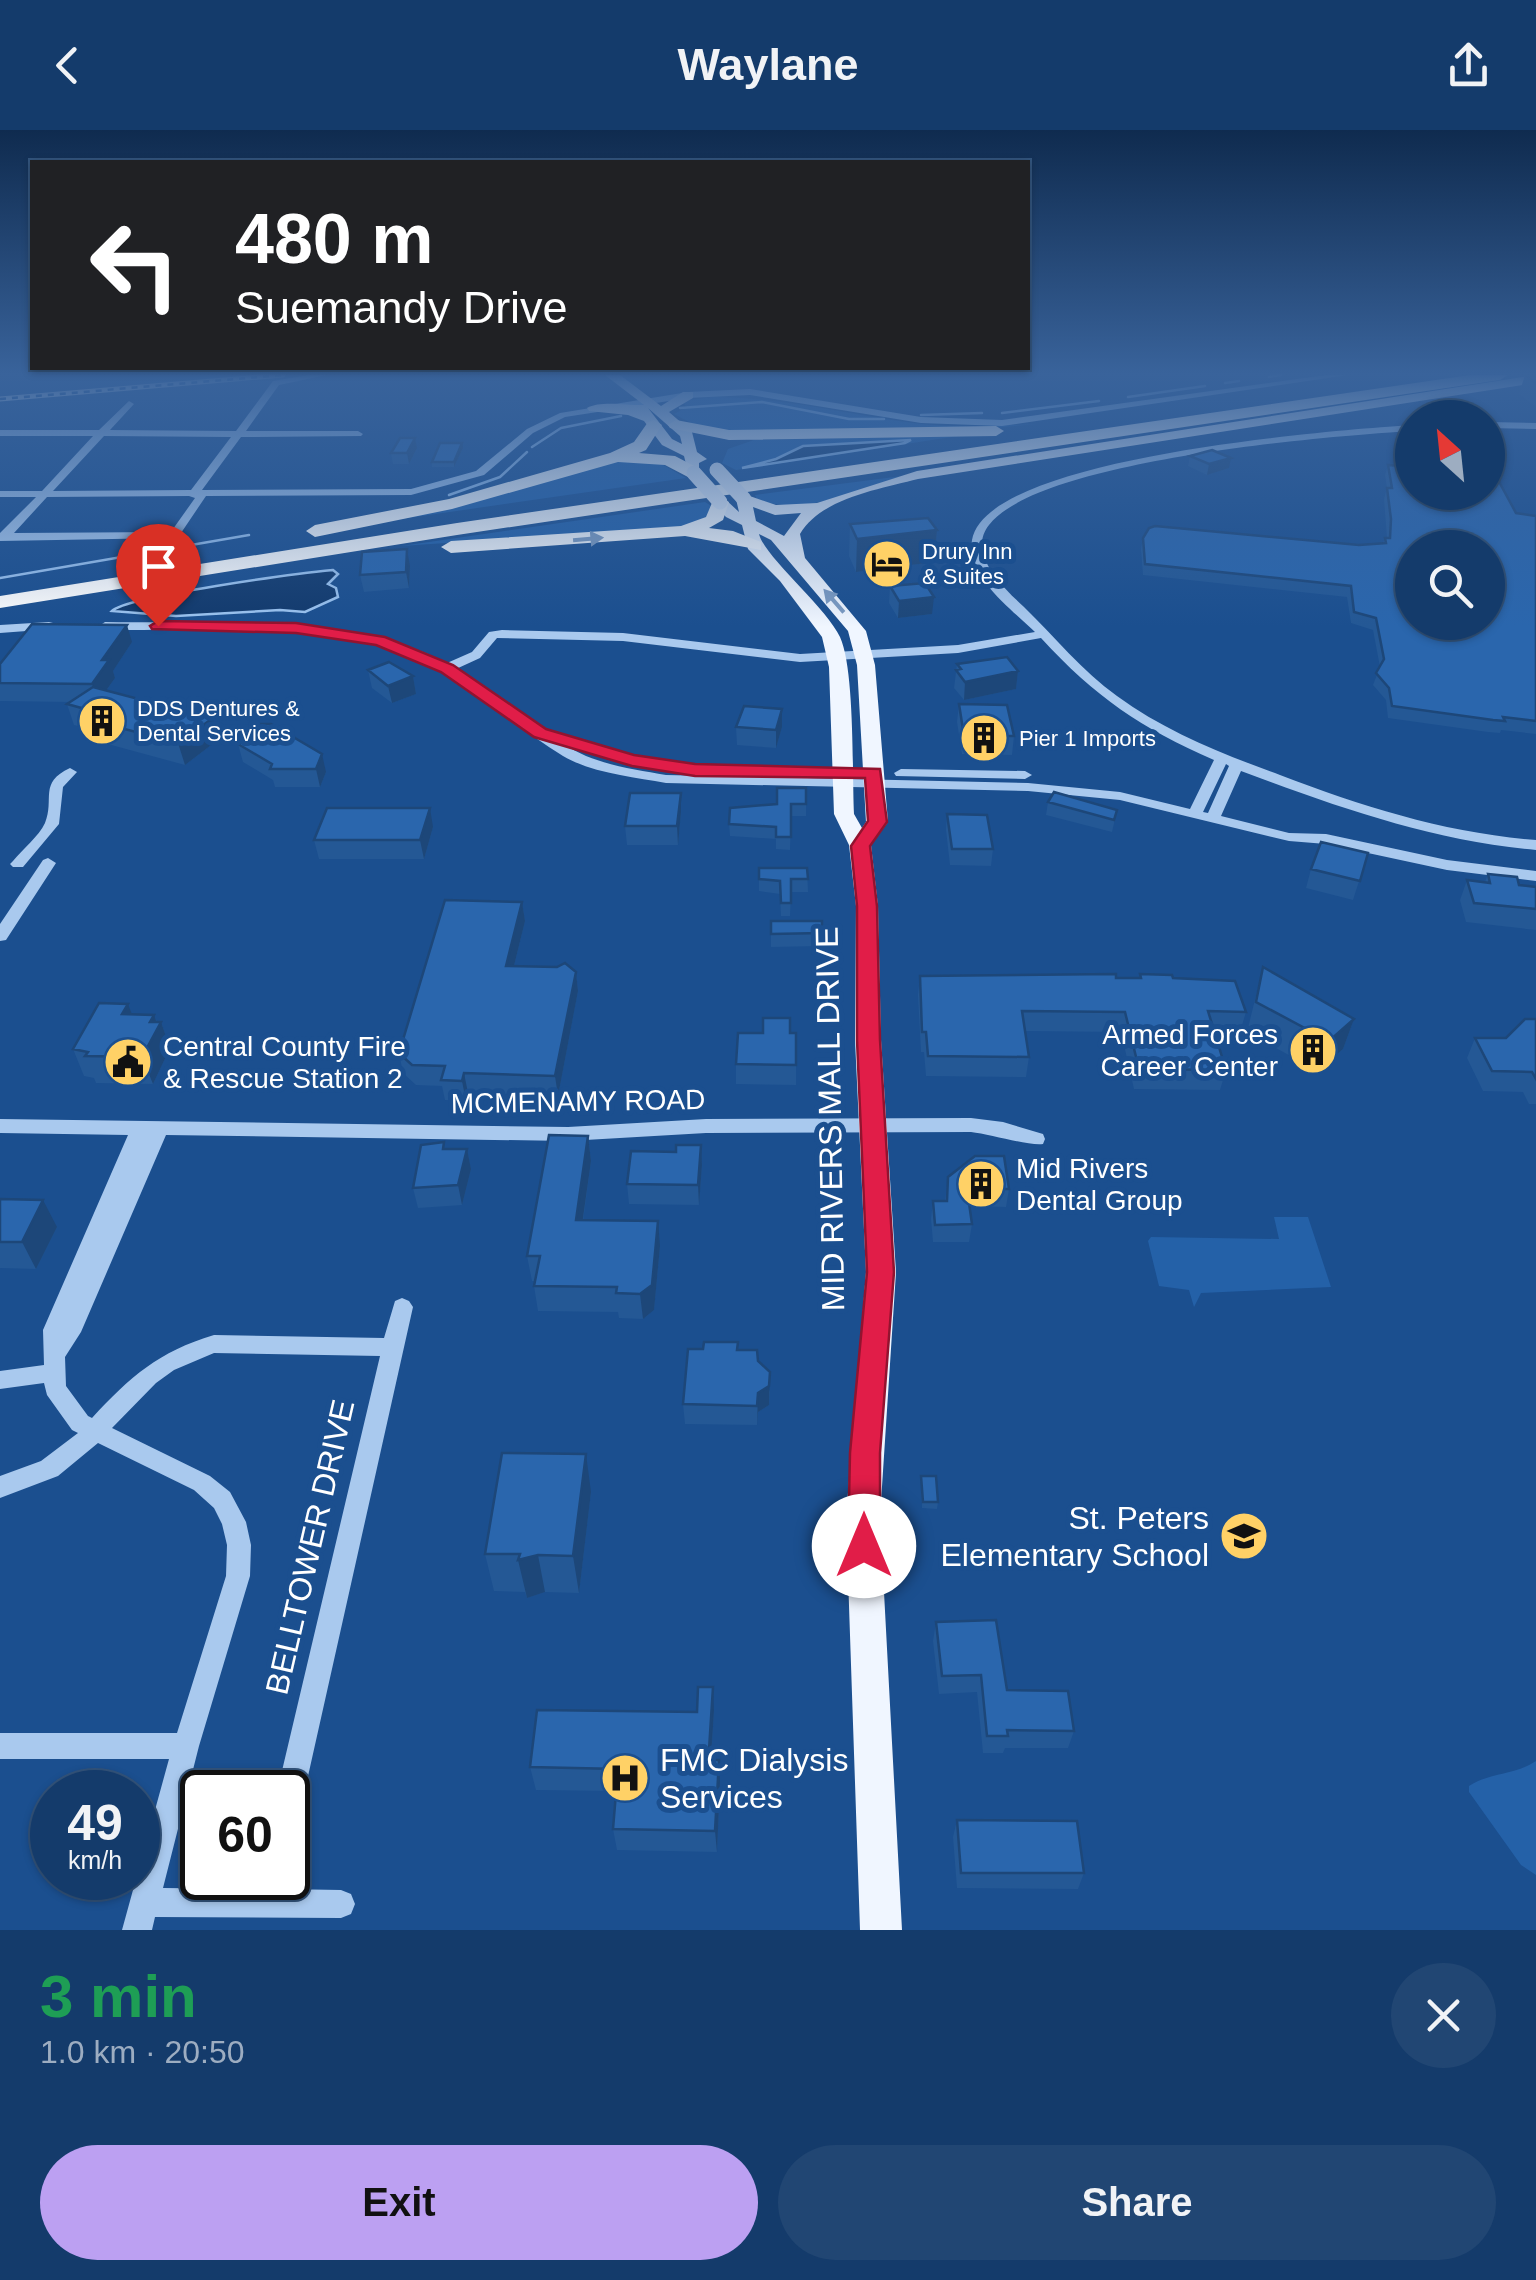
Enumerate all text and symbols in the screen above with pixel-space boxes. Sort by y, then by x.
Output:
icon: back [40,38,95,93]
icon: share [1441,38,1496,93]
text: Waylane [678,39,858,90]
icon: left [70,200,200,330]
text: 480 m [235,200,433,278]
text: Suemandy Drive [235,282,568,333]
north arrow [1395,400,1505,510]
map controls [1395,400,1505,640]
pin [116,524,201,627]
button: search [1395,530,1505,640]
one-way arrow [573,531,605,547]
hotel icon: Drury Inn & Suites [861,538,913,590]
icon: arrive [131,539,186,594]
place label: Drury Inn & Suites [922,539,1012,589]
one-way arrow [823,589,845,614]
building icon: DDS Dentures & Dental Services [76,695,128,747]
place label: DDS Dentures & Dental Services [137,696,300,746]
building icon: Pier 1 Imports [958,712,1010,764]
place label: Pier 1 Imports [1019,726,1156,751]
street label: MID RIVERS MALL DRIVE [809,926,851,1312]
place label: Armed Forces Career Center [1101,1019,1278,1082]
building icon: Armed Forces Career Center [1287,1024,1339,1076]
place label: Central County Fire & Rescue Station 2 [163,1031,406,1094]
public building icon: Central County Fire & Rescue Station 2 [102,1036,154,1088]
street label: MCMENAMY ROAD [450,1084,706,1119]
place label: Mid Rivers Dental Group [1016,1153,1183,1216]
building icon: Mid Rivers Dental Group [955,1158,1007,1210]
street label: BELLTOWER DRIVE [259,1396,361,1698]
position arrow [812,1494,916,1598]
place label: St. Peters Elementary School [940,1500,1209,1573]
school or university icon: St. Peters Elementary School [1218,1510,1270,1562]
place label: FMC Dialysis Services [660,1742,848,1815]
hospital icon: FMC Dialysis Services [599,1752,651,1804]
speed limit sign: 60 [180,1770,310,1900]
text: 49 [67,1795,123,1851]
text: km/h [68,1846,122,1874]
text: 3 min [40,1963,197,2030]
button: close [1391,1963,1496,2068]
text: 1.0 km · 20:50 [40,2034,245,2070]
button: Exit [40,2145,758,2260]
button: Share [778,2145,1496,2260]

